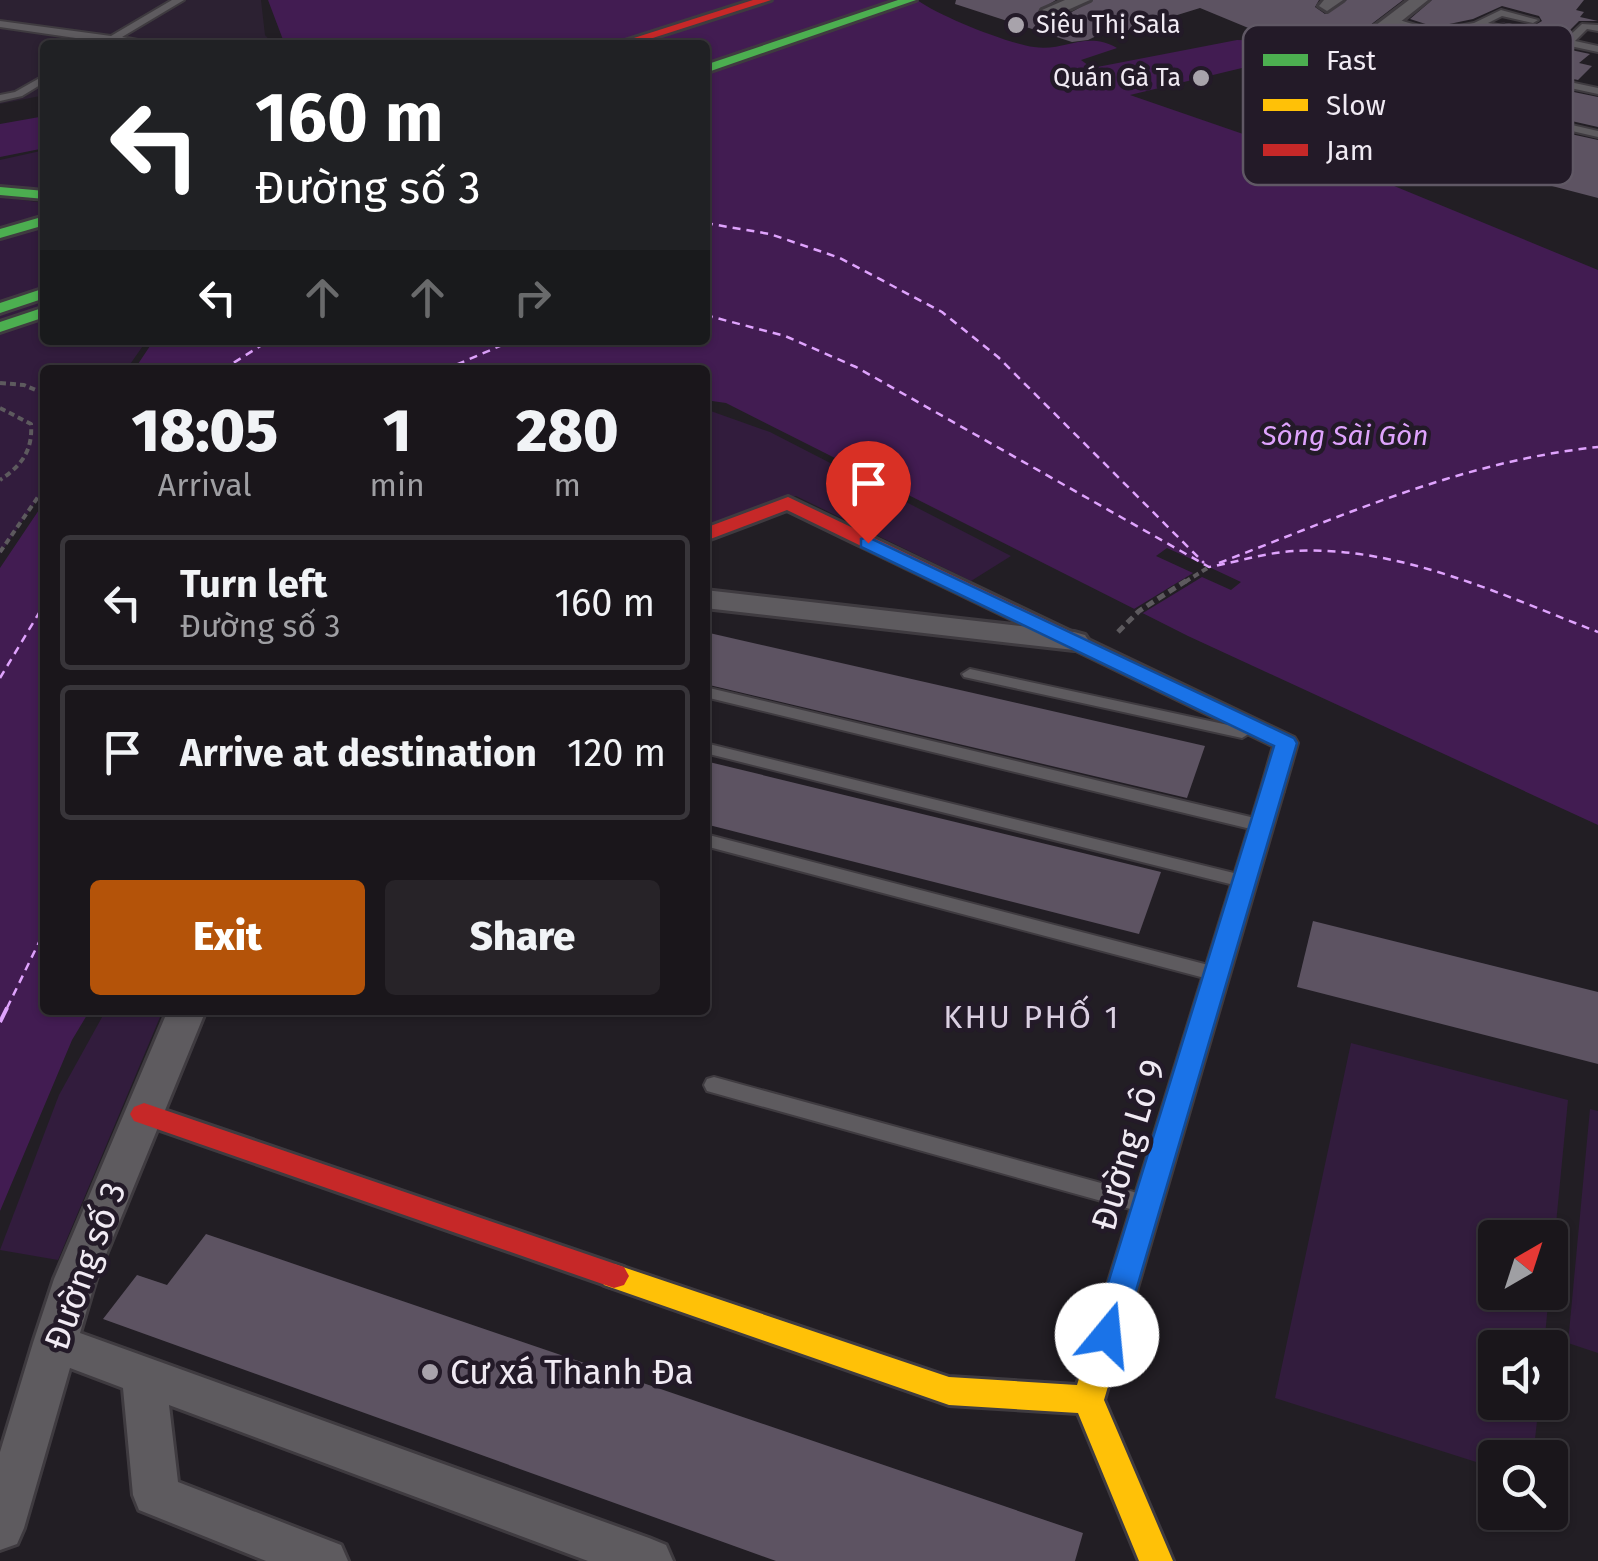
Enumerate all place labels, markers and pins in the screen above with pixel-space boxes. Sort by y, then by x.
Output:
place label: Siêu Thị Sala [1036,10,1181,40]
marker: Siêu Thị Sala [1005,14,1027,36]
place label: Quán Gà Ta [1053,63,1181,93]
marker: Quán Gà Ta [1190,67,1212,89]
pin [826,441,911,544]
place label: Cư xá Thanh Đa [450,1351,694,1393]
marker: Cư xá Thanh Đa [419,1361,441,1383]

